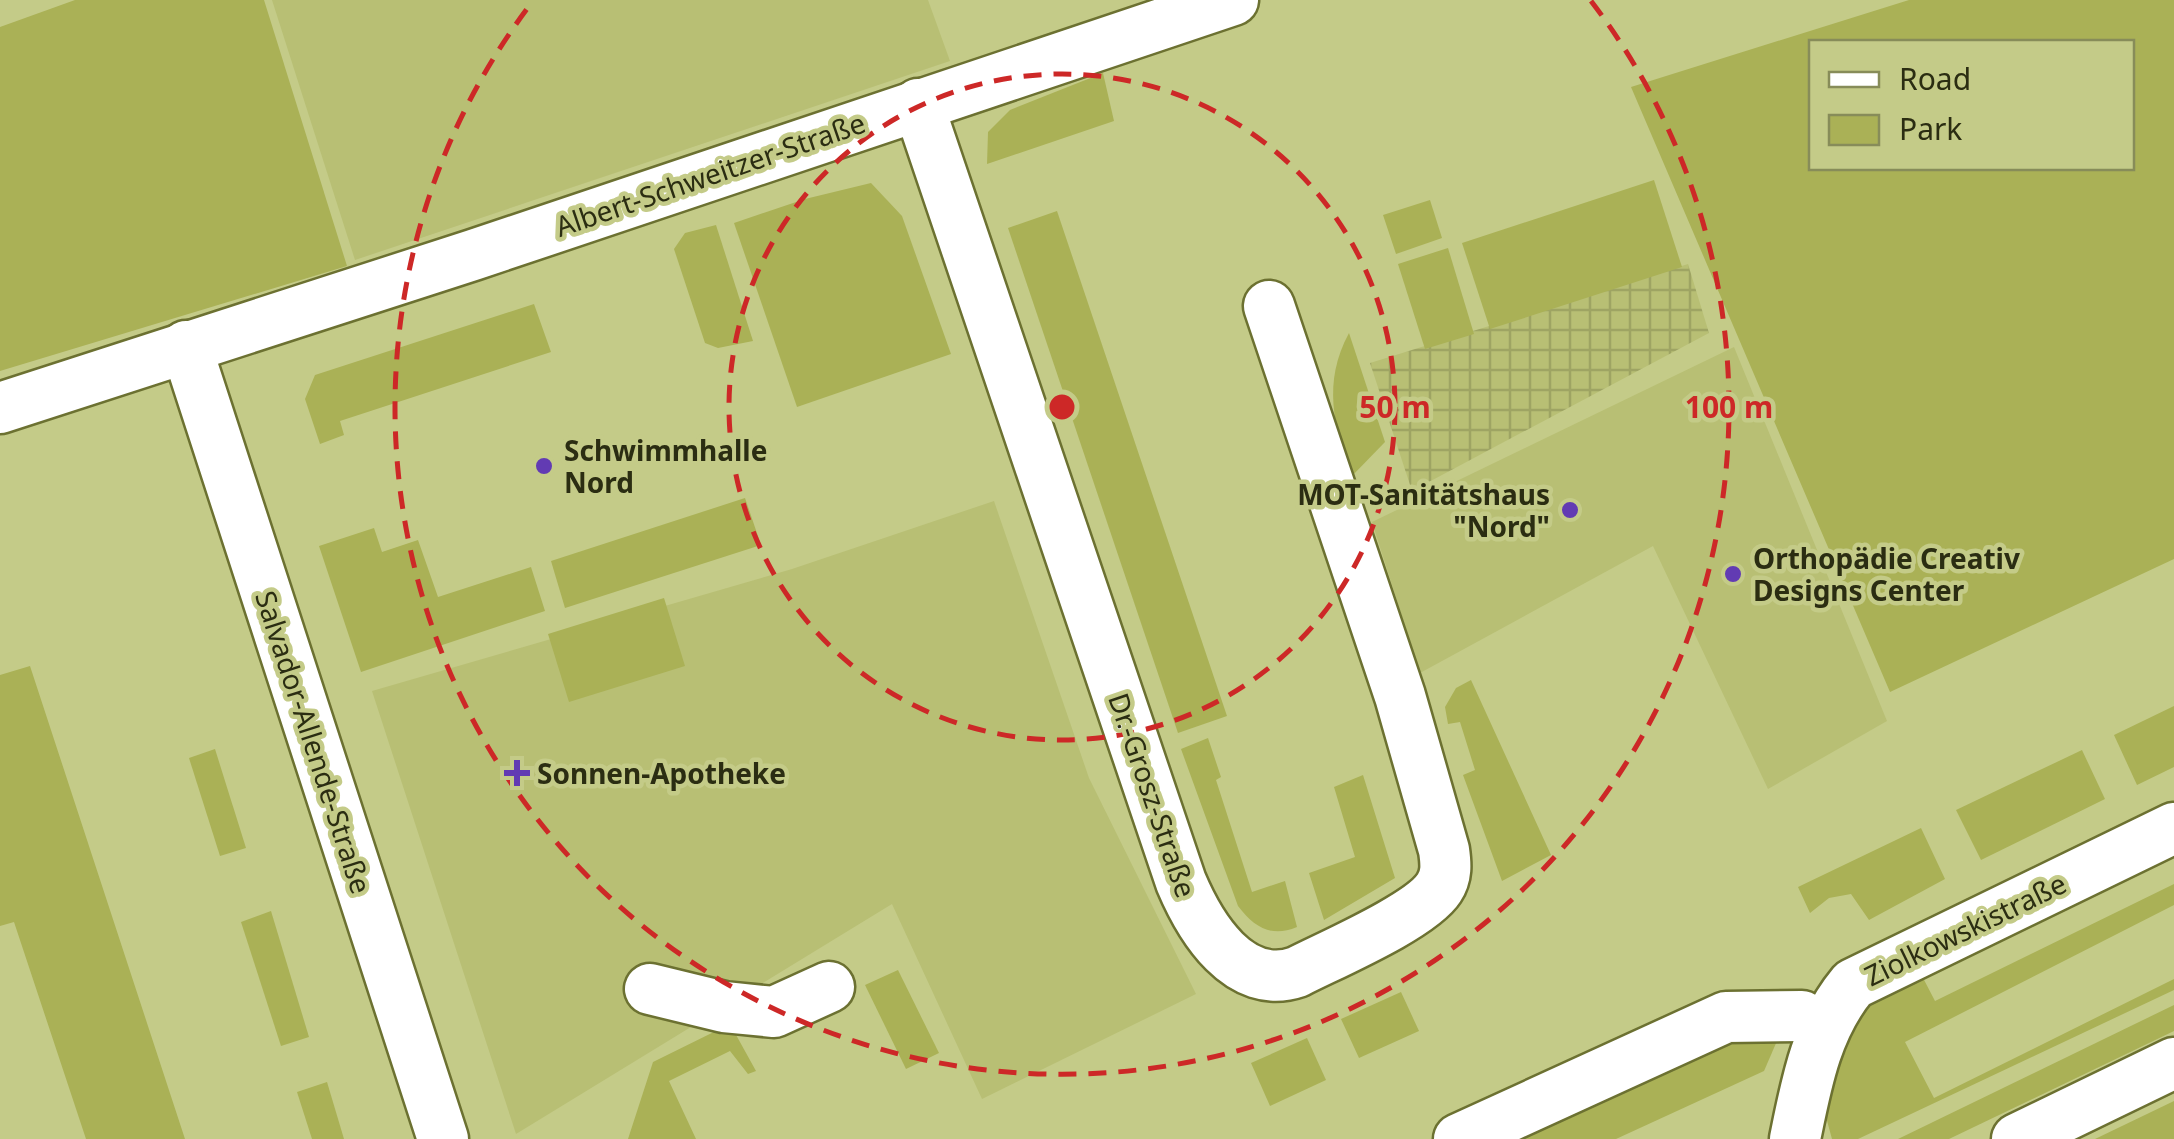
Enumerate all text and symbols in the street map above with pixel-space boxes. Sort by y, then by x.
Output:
legend [1809,40,2134,170]
text: Road [1899,58,1971,99]
street label: Albert-Schweitzer-Straße [550,103,870,245]
text: Park [1899,108,1962,149]
text: 50 m [1359,386,1431,427]
text: 100 m [1685,386,1773,427]
centre of rings [1044,389,1080,425]
place label: Schwimmhalle Nord [564,431,767,501]
marker: Schwimmhalle Nord [533,455,555,477]
place label: MOT-Sanitätshaus "Nord" [1297,475,1550,545]
marker: MOT-Sanitätshaus "Nord" [1559,499,1581,521]
place label: Orthopädie Creativ Designs Center [1753,539,2020,609]
marker: Orthopädie Creativ Designs Center [1722,563,1744,585]
street label: Salvador-Allende-Straße [247,586,381,898]
street label: Dr.-Grosz-Straße [1100,688,1206,902]
place label: Sonnen-Apotheke [537,754,786,792]
marker: Sonnen-Apotheke [506,762,528,784]
street label: Ziolkowskistraße [1858,864,2072,994]

